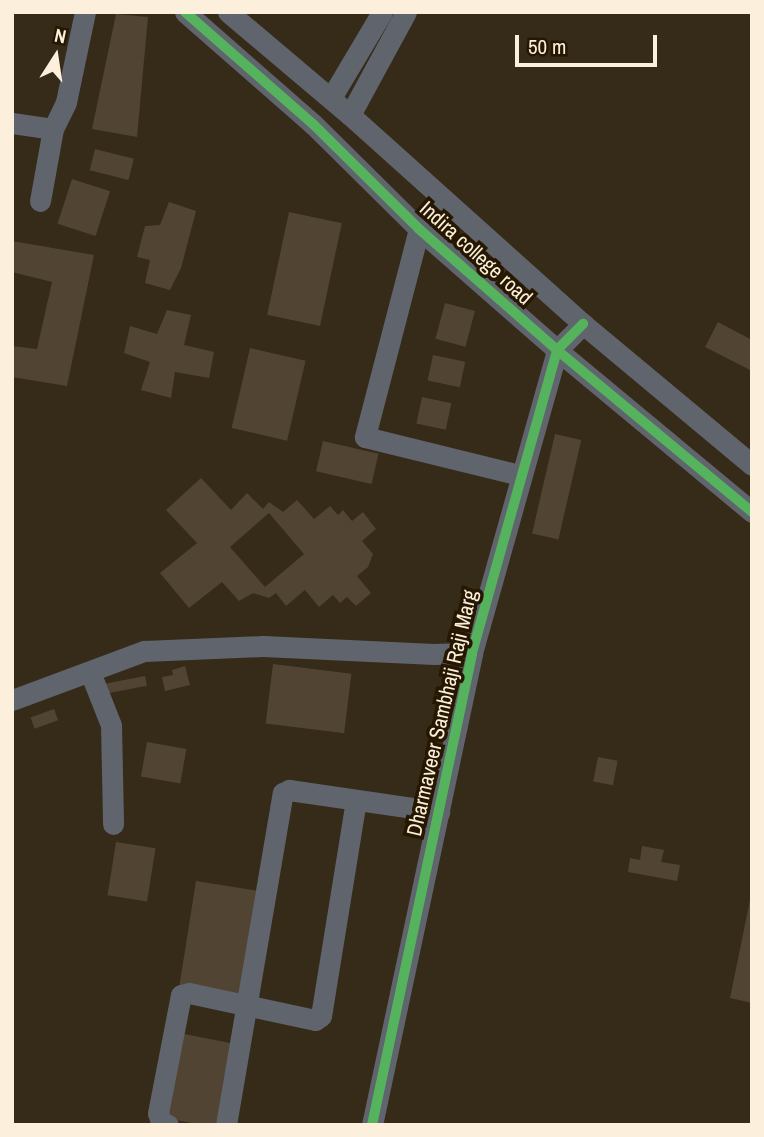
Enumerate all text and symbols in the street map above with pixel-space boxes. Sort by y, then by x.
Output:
north arrow [21,21,91,91]
scale bar [519,21,661,65]
text: N [52,22,69,49]
text: 50 m [528,32,566,61]
street label: Indira college road [415,196,537,310]
street label: Dharmaveer Sambhaji Raji Marg [401,588,483,838]

